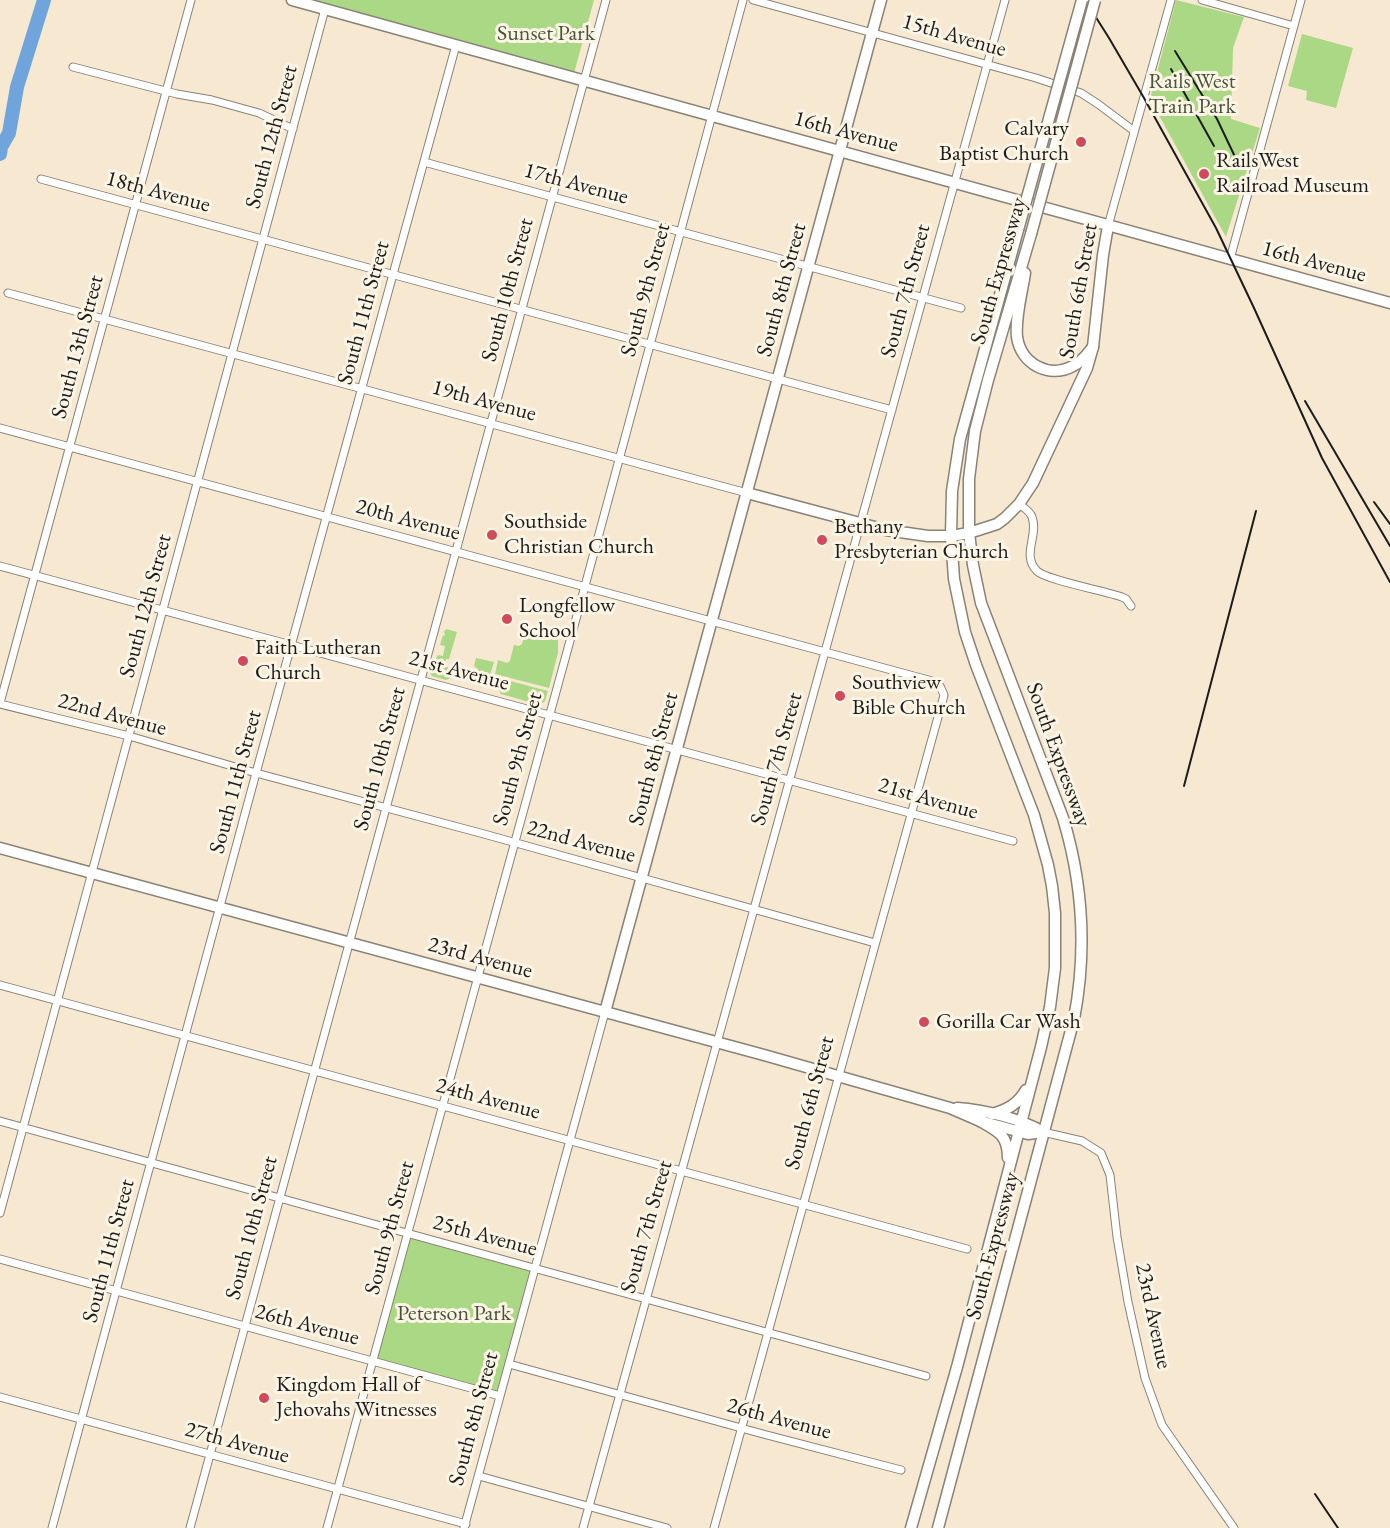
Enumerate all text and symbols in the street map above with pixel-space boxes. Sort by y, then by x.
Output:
street label: 15th Avenue [899,9,1009,63]
park label: Sunset Park [497,21,595,47]
street label: South 12th Street [240,62,304,212]
park label: Rails West Train Park [1148,69,1236,120]
street label: 16th Avenue [791,105,901,159]
place label: Calvary Baptist Church [939,116,1069,168]
marker: Calvary Baptist Church [1074,135,1088,149]
place label: RailsWest Railroad Museum [1216,148,1369,200]
street label: 17th Avenue [521,157,631,211]
street label: 18th Avenue [103,165,213,219]
marker: RailsWest Railroad Museum [1197,167,1211,181]
street label: South Expressway [965,194,1033,348]
street label: South 10th Street [476,215,540,365]
street label: South 9th Street [616,220,676,360]
street label: South 8th Street [752,220,812,360]
street label: South 7th Street [876,221,936,361]
street label: South 6th Street [1054,221,1104,361]
street label: 16th Avenue [1259,235,1369,289]
street label: South 11th Street [332,238,396,388]
street label: South 13th Street [46,272,110,422]
street label: 19th Avenue [429,374,539,428]
street label: 20th Avenue [353,493,463,547]
place label: Southside Christian Church [504,509,654,560]
place label: Bethany Presbyterian Church [834,514,1009,566]
marker: Southside Christian Church [485,528,499,542]
street label: South 12th Street [114,531,178,681]
marker: Bethany Presbyterian Church [815,533,829,547]
place label: Longfellow School [519,593,615,644]
marker: Longfellow School [500,612,514,626]
place label: Faith Lutheran Church [255,635,381,686]
street label: 21st Avenue [406,645,512,697]
marker: Faith Lutheran Church [236,654,250,668]
place label: Southview Bible Church [852,670,966,722]
street label: South Expressway [1020,679,1096,831]
street label: South 10th Street [348,684,412,834]
street label: 22nd Avenue [55,688,169,742]
street label: South 9th Street [488,689,548,829]
street label: South 8th Street [624,689,684,829]
marker: Southview Bible Church [833,689,847,703]
street label: South 7th Street [745,690,809,828]
street label: South 11th Street [204,707,268,857]
street label: 21st Avenue [875,772,981,826]
street label: 22nd Avenue [524,815,638,869]
street label: 23rd Avenue [425,931,535,985]
place label: Gorilla Car Wash [936,1009,1081,1035]
marker: Gorilla Car Wash [917,1015,931,1029]
street label: South 6th Street [780,1033,840,1173]
street label: 24th Avenue [433,1072,543,1126]
street label: South 10th Street [220,1153,284,1303]
street label: South 9th Street [360,1158,420,1298]
street label: South 7th Street [615,1158,679,1296]
street label: South Expressway [961,1169,1025,1323]
street label: South 11th Street [77,1176,141,1326]
street label: 25th Avenue [430,1209,540,1263]
street label: 23rd Avenue [1129,1261,1177,1371]
street label: 26th Avenue [252,1298,362,1352]
park label: Peterson Park [397,1301,511,1327]
street label: South 8th Street [444,1349,504,1489]
place label: Kingdom Hall of Jehovahs Witnesses [276,1372,437,1424]
marker: Kingdom Hall of Jehovahs Witnesses [257,1391,271,1405]
street label: 26th Avenue [724,1392,834,1446]
street label: 27th Avenue [182,1416,292,1470]

